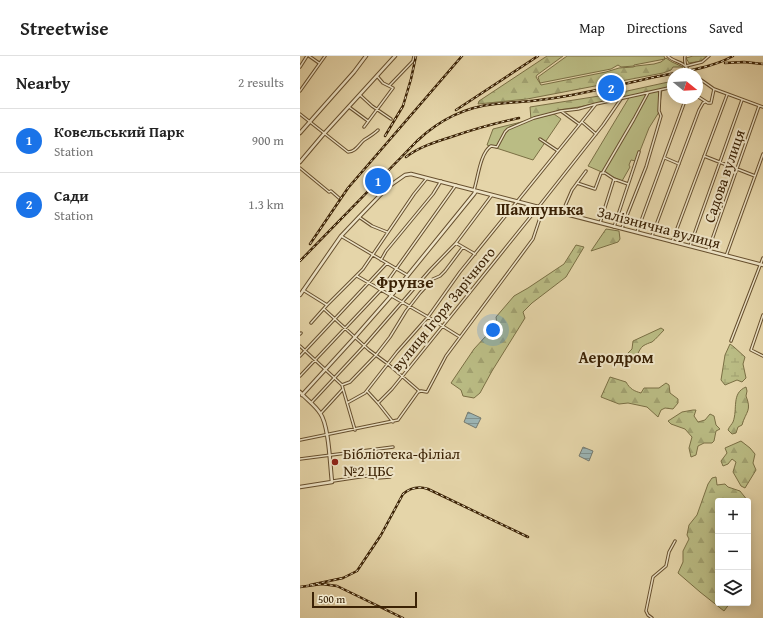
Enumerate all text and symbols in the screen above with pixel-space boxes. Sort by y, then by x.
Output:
text: Streetwise [20,14,109,42]
text: Map [579,18,605,38]
text: Directions [627,18,687,38]
text: Saved [709,18,743,38]
north arrow [667,68,703,104]
text: Nearby [16,70,70,95]
text: 2 results [238,73,284,92]
pin: 2 [598,73,624,103]
text: Ковельський Парк [54,121,184,142]
street label: Садова вулиця [698,126,750,225]
text: 1 [26,131,32,150]
text: 900 m [252,131,284,150]
text: Station [54,142,93,161]
pin: 1 [365,166,391,196]
text: Сади [54,185,89,206]
text: 2 [26,195,32,214]
text: 1.3 km [248,195,284,214]
district label: Шампунька [496,197,585,221]
street label: Залізнична вулиця [595,200,723,254]
text: Station [54,206,93,225]
street label: вулиця Ігоря Зарічного [386,242,500,376]
district label: Фрунзе [376,269,434,294]
your location [483,320,503,340]
district label: Аеродром [578,345,654,369]
place label: Бібліотека-філіал №2 ЦБС [343,443,460,481]
marker: Бібліотека-філіал №2 ЦБС [330,457,340,467]
map controls [715,498,751,606]
button: + [715,498,751,534]
button: − [715,534,751,570]
button: layers [715,570,751,606]
scale bar [312,590,417,609]
text: 500 m [318,591,345,607]

